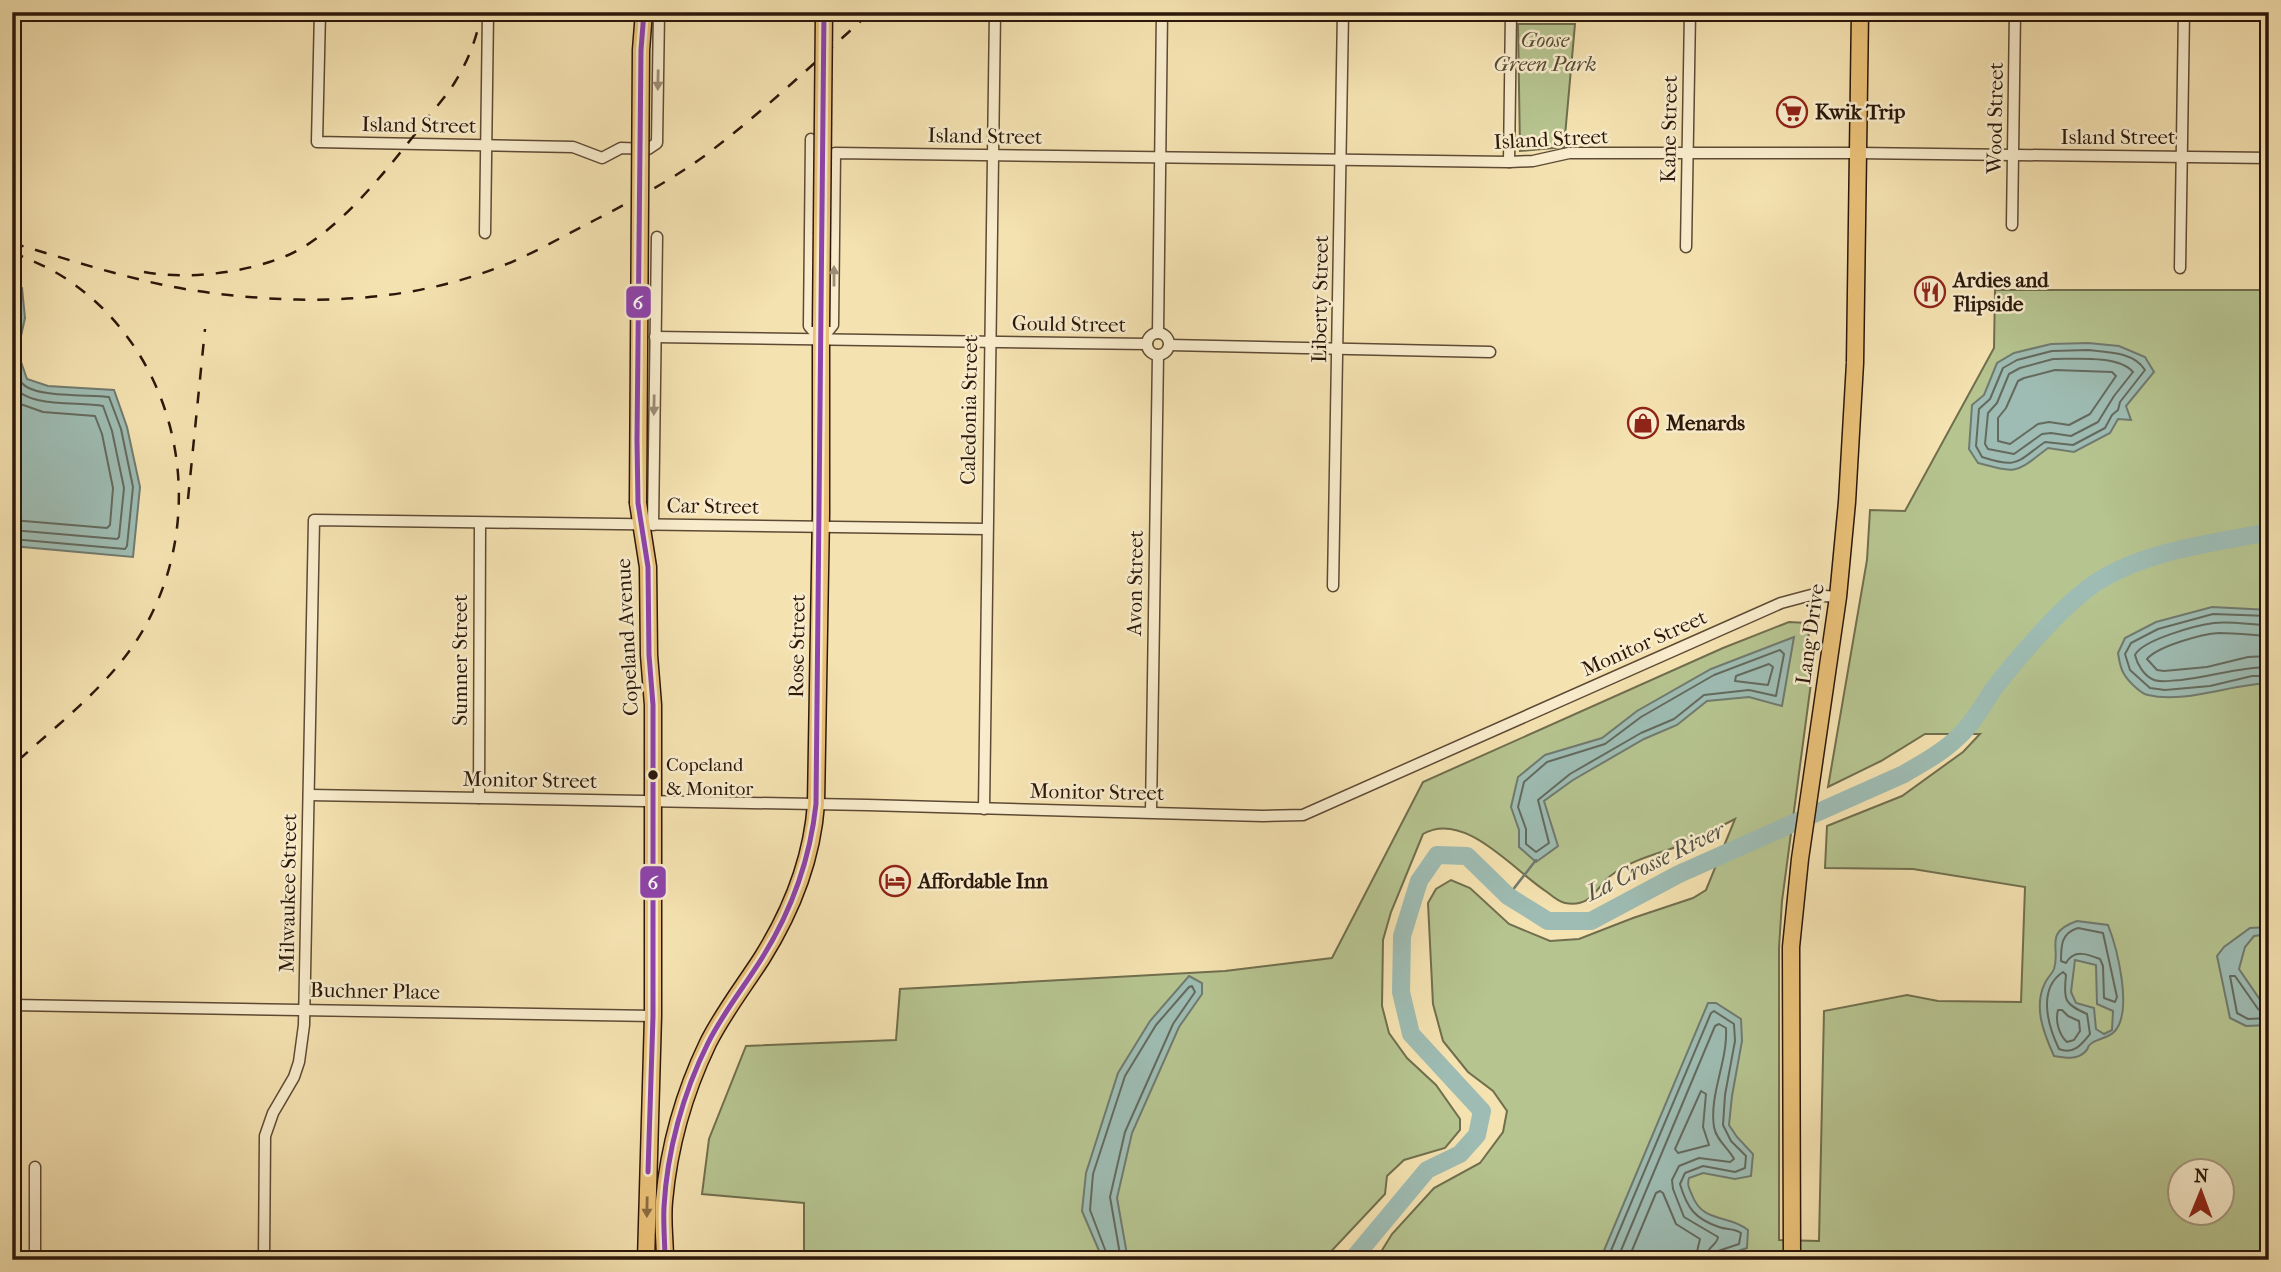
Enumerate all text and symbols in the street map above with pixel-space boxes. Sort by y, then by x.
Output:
park label: Goose Green Park [1493,28,1597,76]
street label: Wood Street [1982,61,2008,175]
one-way arrow [652,70,664,92]
street label: Kane Street [1656,74,1682,183]
supermarket icon: Kwik Trip [1775,95,1809,129]
place label: Kwik Trip [1815,100,1906,124]
street label: Island Street [361,112,477,138]
street label: Island Street [927,123,1043,149]
street label: Island Street [1493,124,1609,154]
street label: Island Street [2061,125,2176,149]
street label: Liberty Street [1307,234,1333,363]
one-way arrow [828,265,840,287]
place label: Ardies and Flipside [1951,268,2049,316]
restaurant icon: Ardies and Flipside [1913,275,1947,309]
line badge: 6 [625,285,652,319]
text: 6 [633,292,644,314]
street label: Gould Street [1012,311,1127,337]
street label: Caledonia Street [956,334,982,485]
one-way arrow [648,395,660,417]
shop icon: Menards [1626,406,1660,440]
place label: Menards [1665,411,1745,435]
street label: Car Street [666,493,760,519]
street label: Avon Street [1122,529,1148,637]
street label: Copeland Avenue [611,558,643,716]
street label: Lang Drive [1791,582,1829,686]
street label: Rose Street [784,593,810,698]
street label: Sumner Street [448,594,472,726]
street label: Monitor Street [1578,604,1711,681]
place label: Copeland & Monitor [666,754,754,800]
street label: Monitor Street [463,767,598,793]
marker: Copeland & Monitor [646,768,660,782]
street label: Monitor Street [1030,779,1165,805]
street label: Milwaukee Street [275,813,301,973]
water label: La Crosse River [1580,816,1730,907]
hotel icon: Affordable Inn [878,864,912,898]
line badge: 6 [639,865,667,899]
place label: Affordable Inn [916,869,1049,893]
text: 6 [648,872,659,894]
street label: Buchner Place [310,978,440,1004]
north arrow [2166,1156,2236,1226]
text: N [2194,1165,2209,1187]
one-way arrow [641,1196,653,1218]

